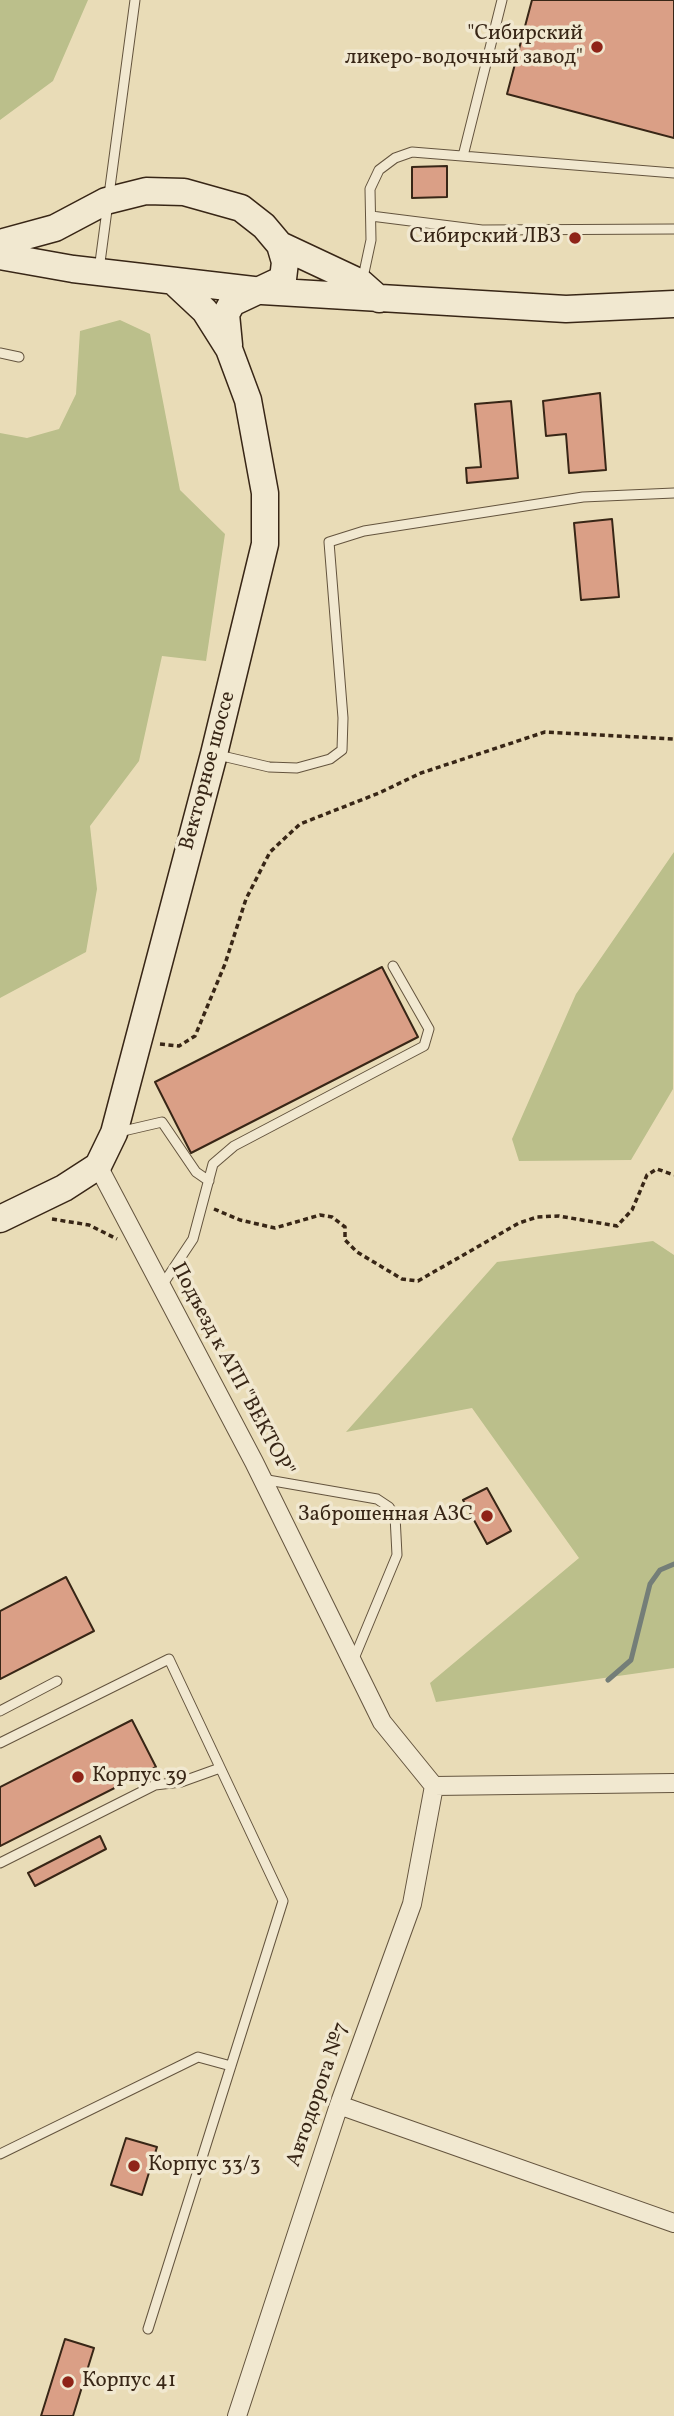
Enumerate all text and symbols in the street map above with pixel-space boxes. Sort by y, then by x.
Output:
place label: "Сибирский ликеро-водочный завод" [345,22,583,72]
marker: "Сибирский ликеро-водочный завод" [589,39,605,55]
place label: Сибирский ЛВЗ [409,225,561,251]
marker: Сибирский ЛВЗ [567,230,583,246]
street label: Векторное шоссе [176,689,242,853]
street label: Подъезд к АТП "ВЕКТОР" [164,1259,298,1481]
place label: Заброшенная АЗС [298,1503,473,1529]
marker: Заброшенная АЗС [479,1508,495,1524]
place label: Корпус 39 [92,1764,187,1790]
marker: Корпус 39 [70,1769,86,1785]
street label: Автодорога №7 [282,2019,356,2171]
place label: Корпус 33/3 [148,2153,261,2179]
marker: Корпус 33/3 [126,2158,142,2174]
place label: Корпус 41 [82,2369,176,2395]
marker: Корпус 41 [60,2374,76,2390]

